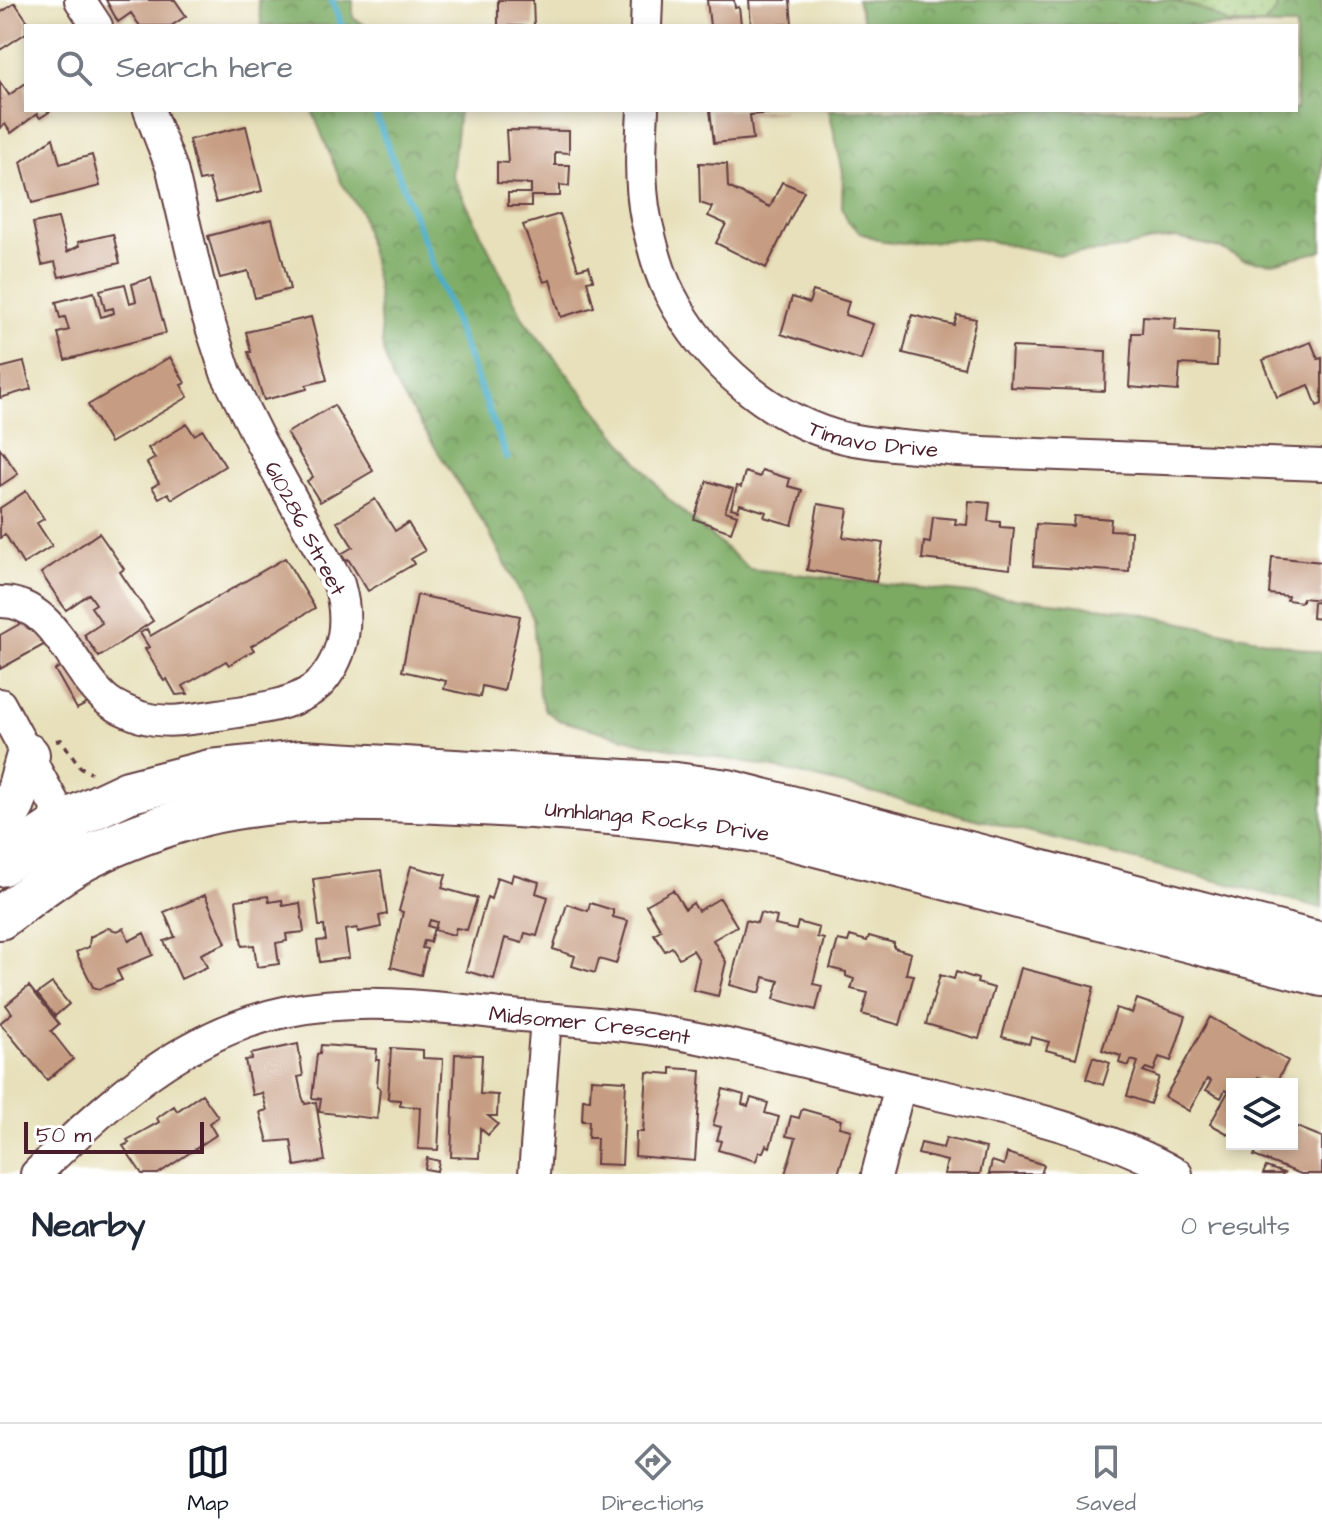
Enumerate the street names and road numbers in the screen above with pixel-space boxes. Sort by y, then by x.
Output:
street label: Timavo Drive [804,413,940,466]
street label: 610286 Street [256,456,353,601]
street label: Umhlanga Rocks Drive [544,794,772,850]
street label: Midsomer Crescent [487,999,693,1053]

